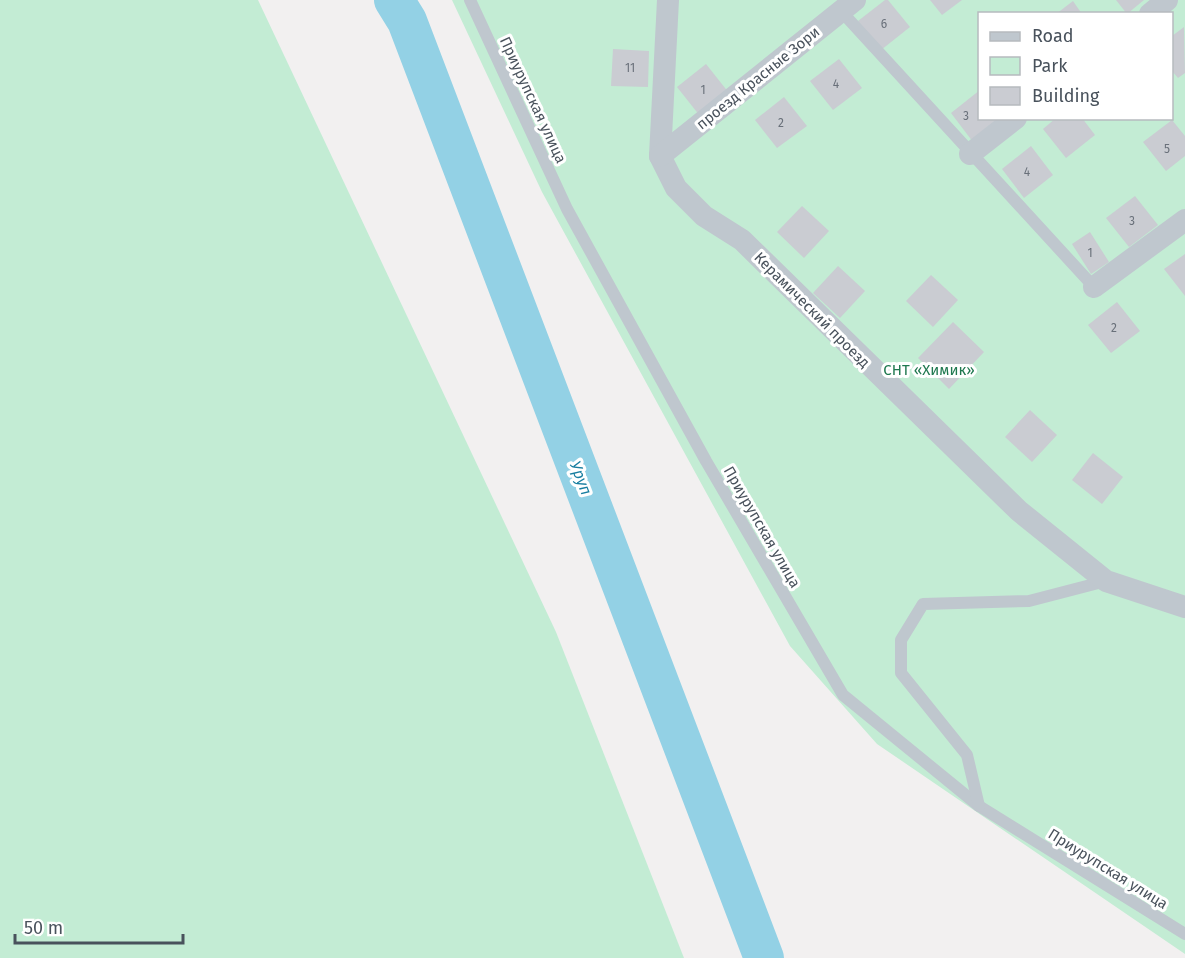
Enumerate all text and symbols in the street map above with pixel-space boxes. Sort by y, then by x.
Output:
legend [978,12,1173,120]
house number: 6 [881,17,887,31]
street label: проезд Красные Зори [693,23,823,133]
text: Road [1032,25,1074,47]
street label: Приурупская улица [496,34,570,166]
text: Park [1032,55,1068,77]
house number: 11 [625,61,635,75]
house number: 4 [833,77,840,91]
house number: 1 [700,83,706,97]
text: Building [1032,85,1100,107]
house number: 3 [963,109,969,123]
house number: 2 [778,116,784,130]
house number: 5 [1164,142,1170,156]
house number: 4 [1024,165,1031,179]
house number: 3 [1129,214,1135,228]
house number: 1 [1087,246,1093,260]
street label: Керамический проезд [750,248,874,372]
house number: 2 [1111,321,1117,335]
park label: СНТ «Химик» [883,361,975,379]
water label: Уруп [566,458,596,498]
street label: Приурупская улица [720,463,804,591]
street label: Приурупская улица [1045,825,1171,913]
scale bar [15,907,183,945]
text: 50 m [24,917,63,939]

